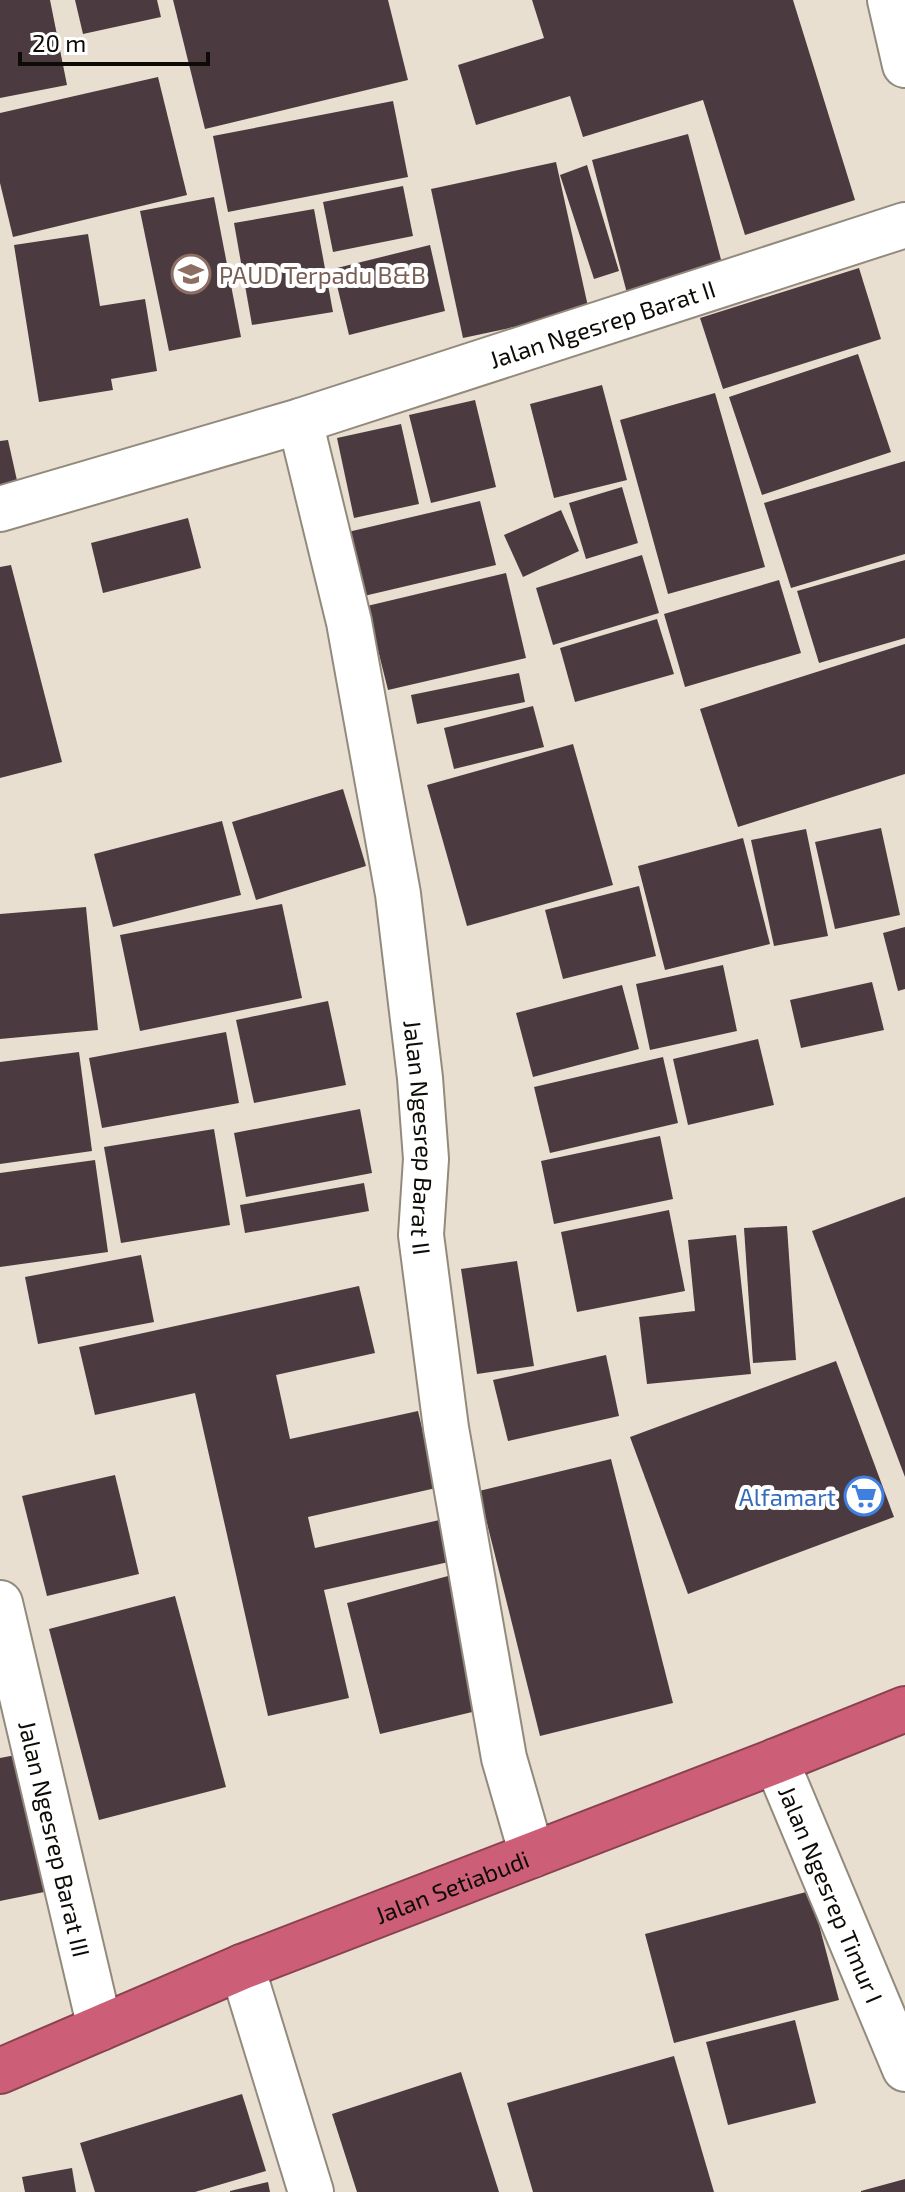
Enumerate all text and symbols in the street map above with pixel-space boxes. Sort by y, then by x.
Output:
scale bar [20,16,208,66]
text: 20 m [32,28,86,57]
school or university icon: PAUD Terpadu B&B [170,253,212,295]
place label: PAUD Terpadu B&B [219,260,426,289]
street label: Jalan Ngesrep Barat II [485,273,719,373]
street label: Jalan Ngesrep Barat II [399,1018,441,1257]
supermarket icon: Alfamart [843,1475,885,1517]
place label: Alfamart [739,1482,836,1511]
street label: Jalan Ngesrep Barat III [14,1717,97,1960]
street label: Jalan Ngesrep Timur I [773,1781,890,2007]
street label: Jalan Setiabudi [370,1843,533,1929]

